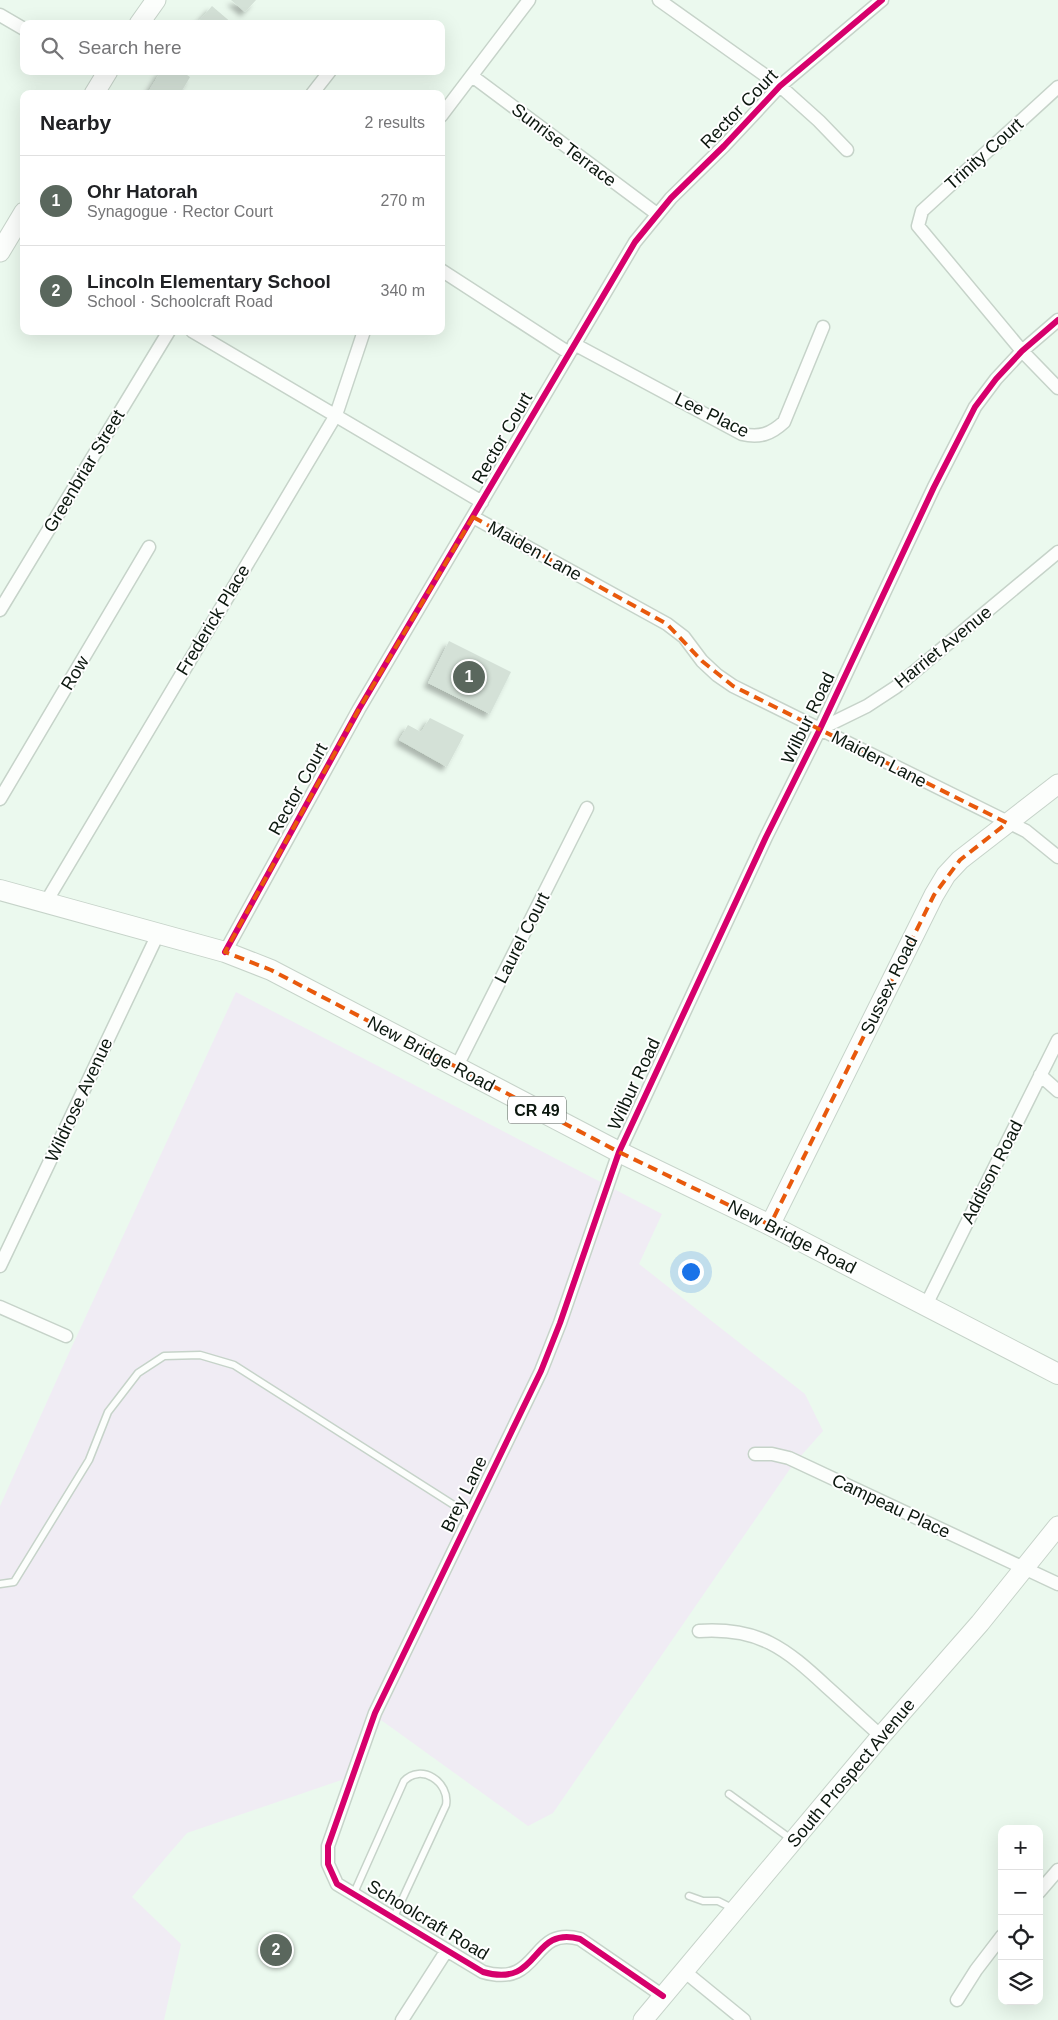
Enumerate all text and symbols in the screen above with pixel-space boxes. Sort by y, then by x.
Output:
search box [20,20,445,75]
icon: search [38,34,66,62]
text: Search here [78,37,182,58]
street label: Rector Court [696,65,782,153]
street label: Sunrise Terrace [508,99,620,191]
text: Nearby [40,111,111,134]
text: 2 results [365,114,425,131]
street label: Trinity Court [941,114,1027,194]
text: Ohr Hatorah [87,181,198,202]
text: 1 [52,192,60,209]
text: 270 m [381,192,425,209]
text: Synagogue · Rector Court [87,203,273,220]
text: Lincoln Elementary School [87,271,331,292]
text: 2 [52,282,60,299]
text: 340 m [381,282,425,299]
text: School · Schoolcraft Road [87,293,273,310]
street label: Lee Place [672,388,752,442]
street label: Rector Court [468,389,536,487]
street label: Greenbriar Street [40,406,128,536]
street label: Maiden Lane [485,517,585,585]
street label: Frederick Place [172,561,254,679]
street label: Harriet Avenue [891,602,995,692]
street label: Row [57,652,93,694]
pin: 1 [453,658,485,696]
street label: Wilbur Road [777,669,839,767]
street label: Maiden Lane [828,726,930,792]
street label: Rector Court [265,740,331,838]
street label: Laurel Court [491,889,553,987]
street label: Sussex Road [857,933,921,1037]
street label: New Bridge Road [364,1012,498,1096]
street label: Wildrose Avenue [41,1035,117,1165]
street label: Wilbur Road [604,1035,664,1133]
road number: CR 49 [508,1096,566,1124]
street label: Addison Road [957,1117,1027,1227]
street label: New Bridge Road [725,1196,859,1278]
your location [678,1259,704,1285]
street label: Brey Lane [437,1453,491,1535]
street label: Campeau Place [829,1470,953,1542]
street label: South Prospect Avenue [783,1695,919,1851]
map controls [998,1825,1043,2005]
button: + [998,1825,1043,1870]
button: − [998,1870,1043,1915]
street label: Schoolcraft Road [364,1876,492,1964]
button: locate [998,1915,1043,1960]
pin: 2 [260,1931,292,1969]
button: layers [998,1960,1043,2005]

